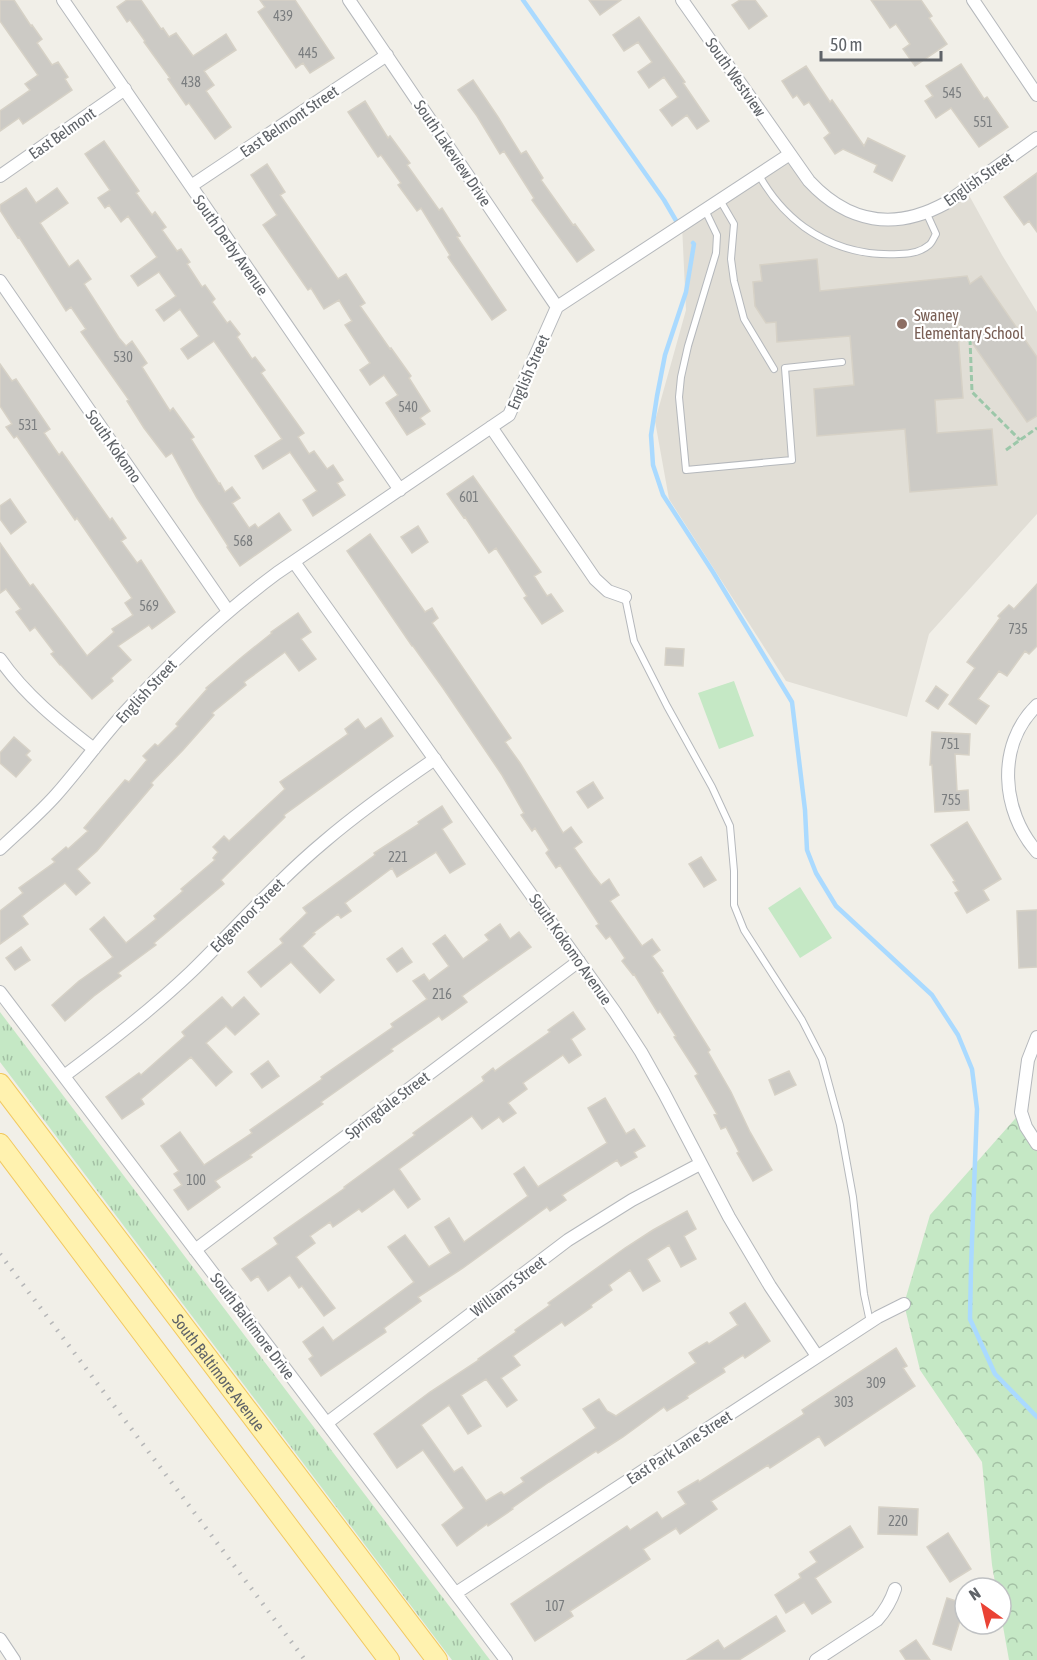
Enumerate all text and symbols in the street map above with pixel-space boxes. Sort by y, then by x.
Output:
house number: 439 [273,8,293,24]
scale bar [821,24,941,62]
street label: South Westview [702,34,770,120]
text: 50 m [830,34,862,55]
house number: 445 [298,45,318,61]
house number: 438 [181,74,201,90]
street label: East Belmont Street [237,81,342,160]
house number: 545 [942,85,962,101]
street label: South Lakeview Drive [411,96,495,210]
street label: East Belmont [25,103,99,163]
house number: 551 [973,114,993,130]
street label: English Street [940,148,1017,210]
street label: South Derby Avenue [189,192,272,299]
place label: Swaney Elementary School [914,306,1025,343]
marker: Swaney Elementary School [895,317,909,331]
street label: English Street [503,331,554,413]
house number: 530 [113,349,133,365]
house number: 540 [398,399,418,415]
street label: South Kokomo [82,406,146,486]
house number: 531 [18,417,38,433]
house number: 601 [459,489,479,505]
house number: 568 [233,533,253,549]
house number: 569 [139,598,159,614]
house number: 735 [1008,621,1028,637]
street label: English Street [112,655,181,727]
house number: 751 [940,736,960,752]
house number: 755 [941,792,961,808]
house number: 221 [388,849,408,865]
street label: Edgemoor Street [206,874,289,956]
street label: South Kokomo Avenue [526,890,616,1008]
house number: 216 [432,986,452,1002]
street label: Springdale Street [341,1067,434,1143]
house number: 100 [186,1172,206,1188]
street label: Williams Street [467,1252,549,1320]
street label: South Baltimore Drive [207,1269,299,1383]
street label: South Baltimore Avenue [169,1310,269,1434]
house number: 309 [866,1375,886,1391]
house number: 303 [834,1394,854,1410]
street label: East Park Lane Street [623,1406,735,1488]
house number: 220 [888,1513,908,1529]
north arrow [953,1576,1013,1636]
text: N [966,1583,984,1604]
house number: 107 [545,1598,565,1614]

